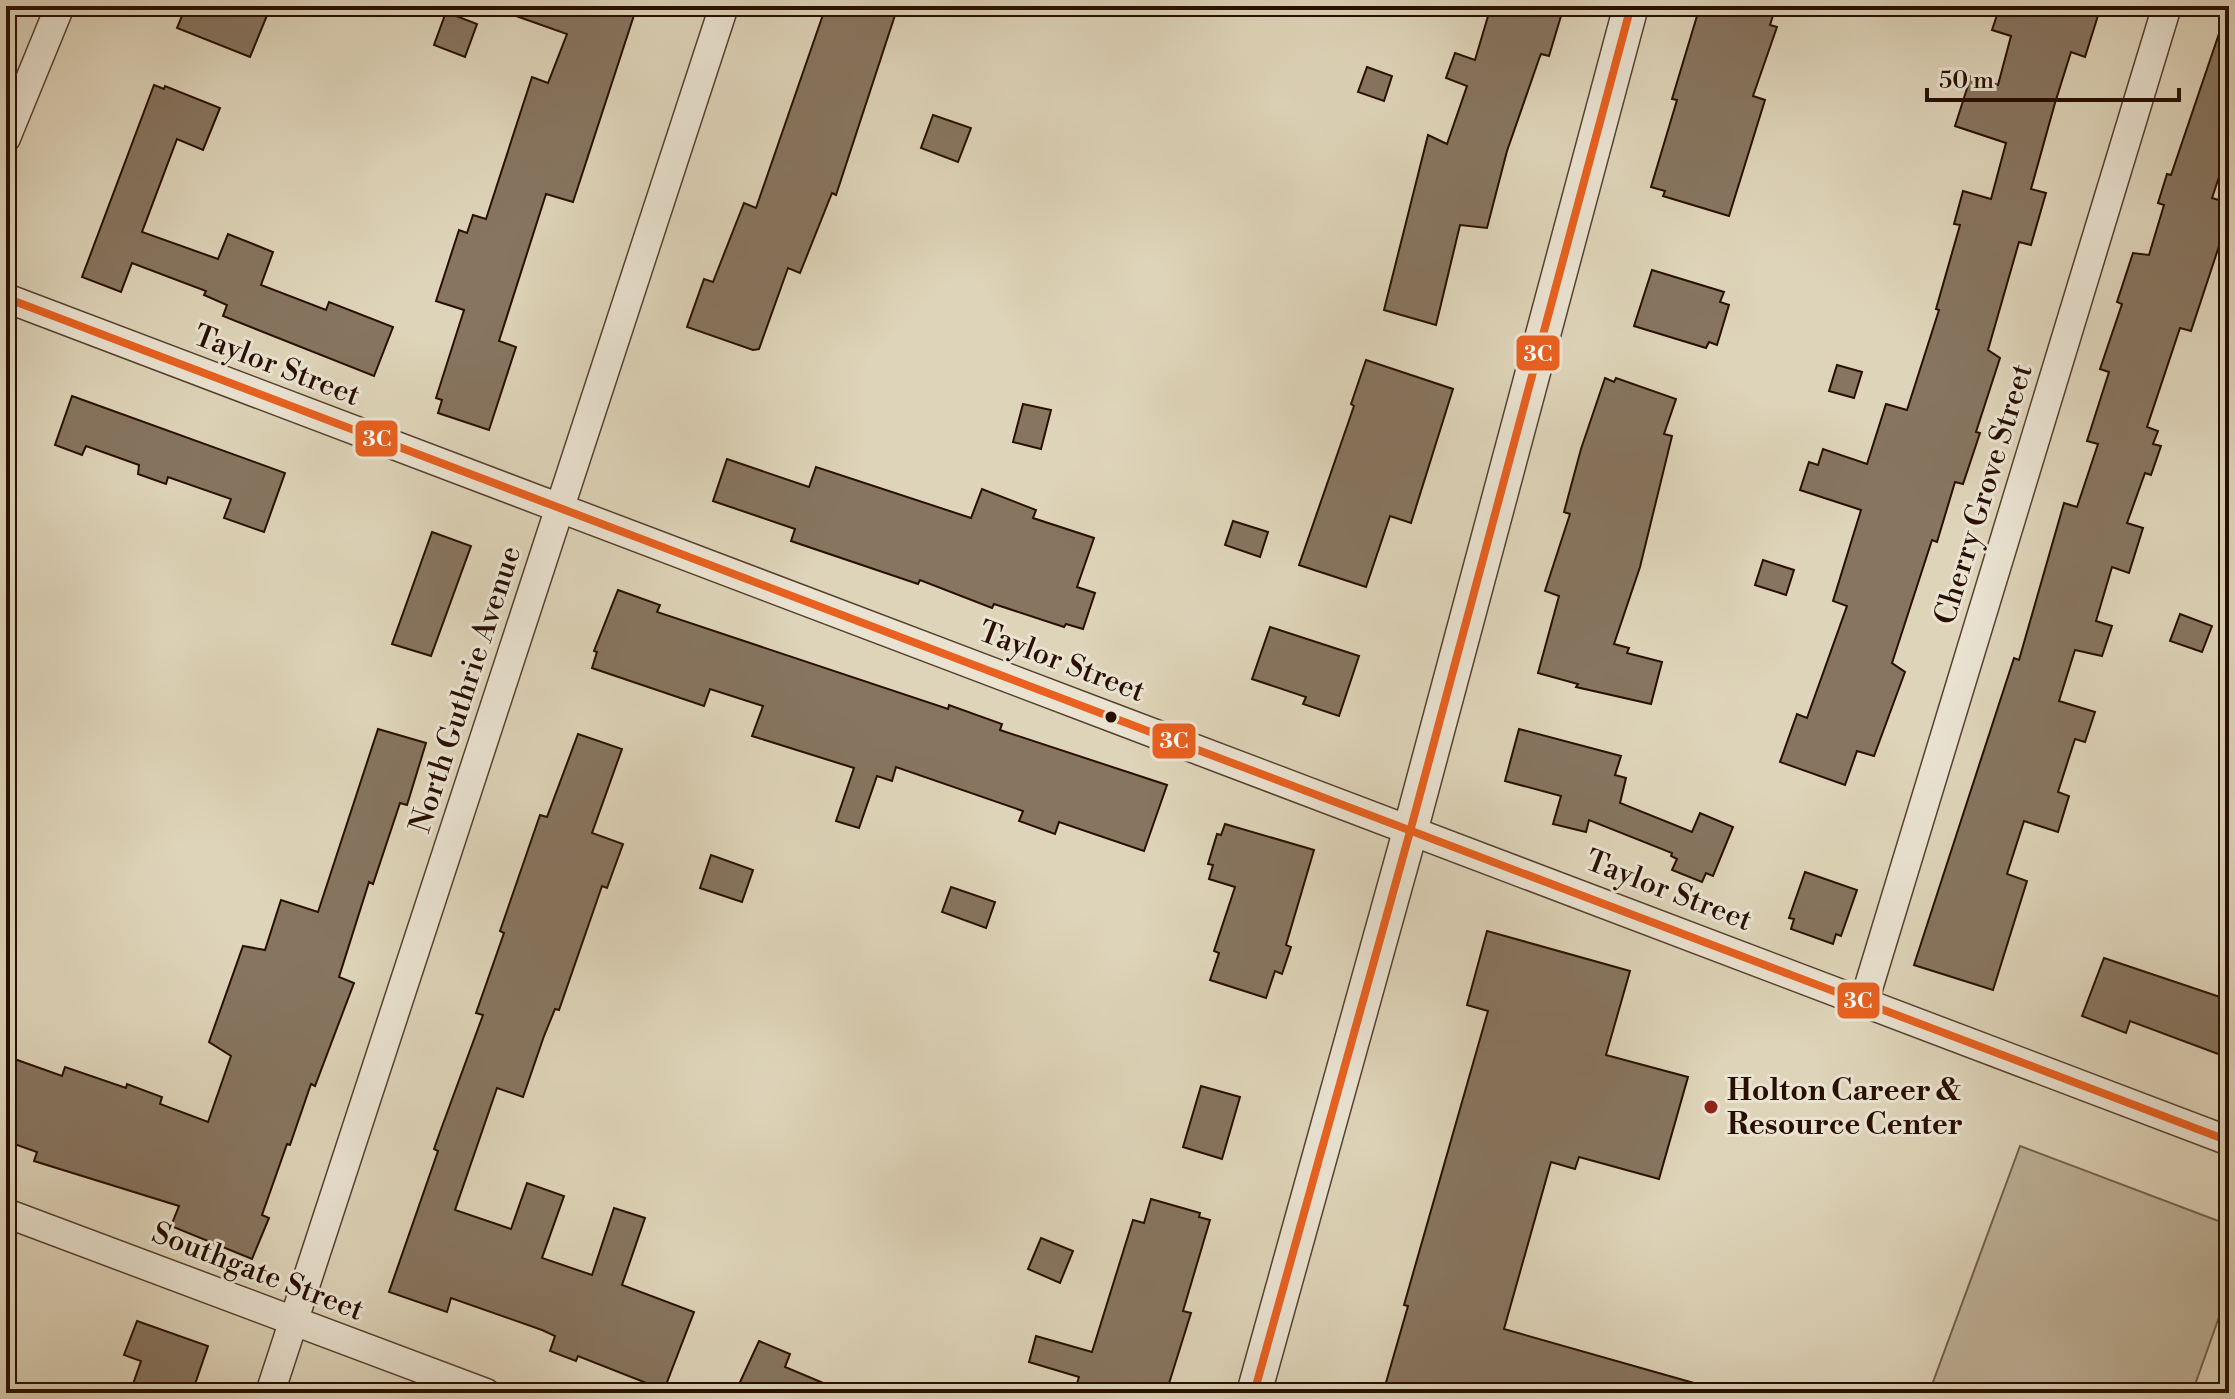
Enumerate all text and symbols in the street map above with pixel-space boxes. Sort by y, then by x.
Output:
scale bar [1927,52,2179,102]
text: 50 m [1939,66,1994,96]
street label: Taylor Street [188,317,366,415]
line badge: 3C [1515,334,1561,372]
text: 3C [1524,341,1552,368]
street label: Cherry Grove Street [1926,359,2042,629]
line badge: 3C [354,419,399,458]
text: 3C [363,426,391,453]
street label: North Guthrie Avenue [402,541,530,838]
street label: Taylor Street [973,613,1151,711]
unlabelled marker [1103,709,1119,725]
line badge: 3C [1151,722,1197,760]
text: 3C [1160,728,1188,755]
street label: Taylor Street [1580,842,1758,940]
line badge: 3C [1836,981,1881,1020]
text: 3C [1844,988,1872,1015]
place label: Holton Career & Resource Center [1727,1072,1963,1144]
marker: Holton Career & Resource Center [1702,1098,1720,1116]
street label: Southgate Street [146,1214,369,1330]

